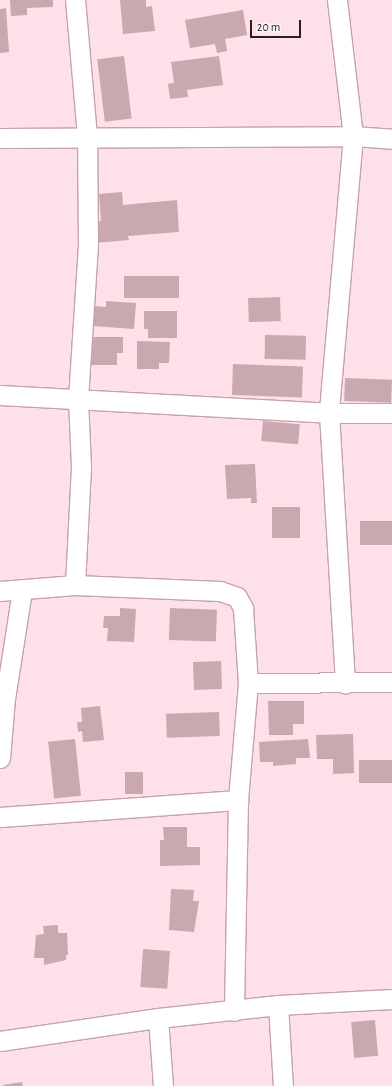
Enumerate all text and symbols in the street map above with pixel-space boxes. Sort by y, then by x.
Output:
scale bar [252,12,303,38]
text: 20 m [257,21,280,33]

